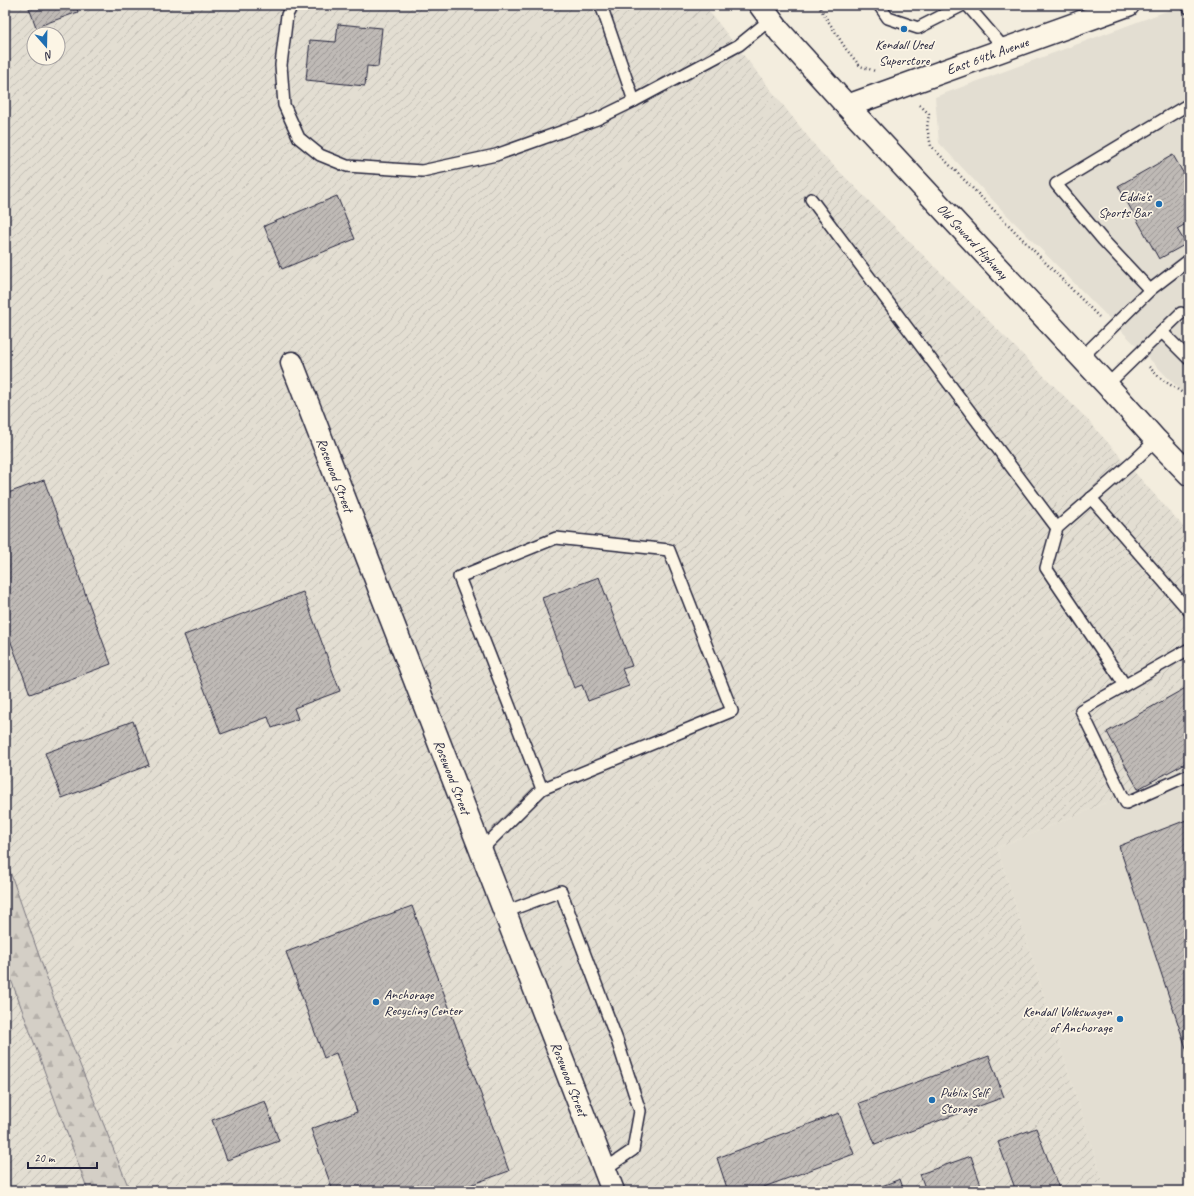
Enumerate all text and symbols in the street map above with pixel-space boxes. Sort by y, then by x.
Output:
marker: Kendall Used Superstore [899,24,909,34]
north arrow [26,26,66,66]
street label: East 64th Avenue [944,33,1032,78]
place label: Kendall Used Superstore [875,36,936,69]
text: N [42,48,55,64]
place label: Eddie's Sports Bar [1098,188,1152,221]
marker: Eddie's Sports Bar [1154,199,1164,209]
street label: Old Seward Highway [934,200,1013,283]
street label: Rosewood Street [313,435,358,517]
street label: Rosewood Street [430,737,475,819]
place label: Anchorage Recycling Center [384,986,463,1019]
marker: Anchorage Recycling Center [371,997,381,1007]
place label: Kendall Volkswagen of Anchorage [1023,1003,1113,1036]
marker: Kendall Volkswagen of Anchorage [1115,1014,1125,1024]
street label: Rosewood Street [548,1039,593,1121]
place label: Publix Self Storage [940,1084,991,1117]
marker: Publix Self Storage [927,1095,937,1105]
scale bar [28,1144,97,1170]
text: 20 m [34,1150,56,1166]

